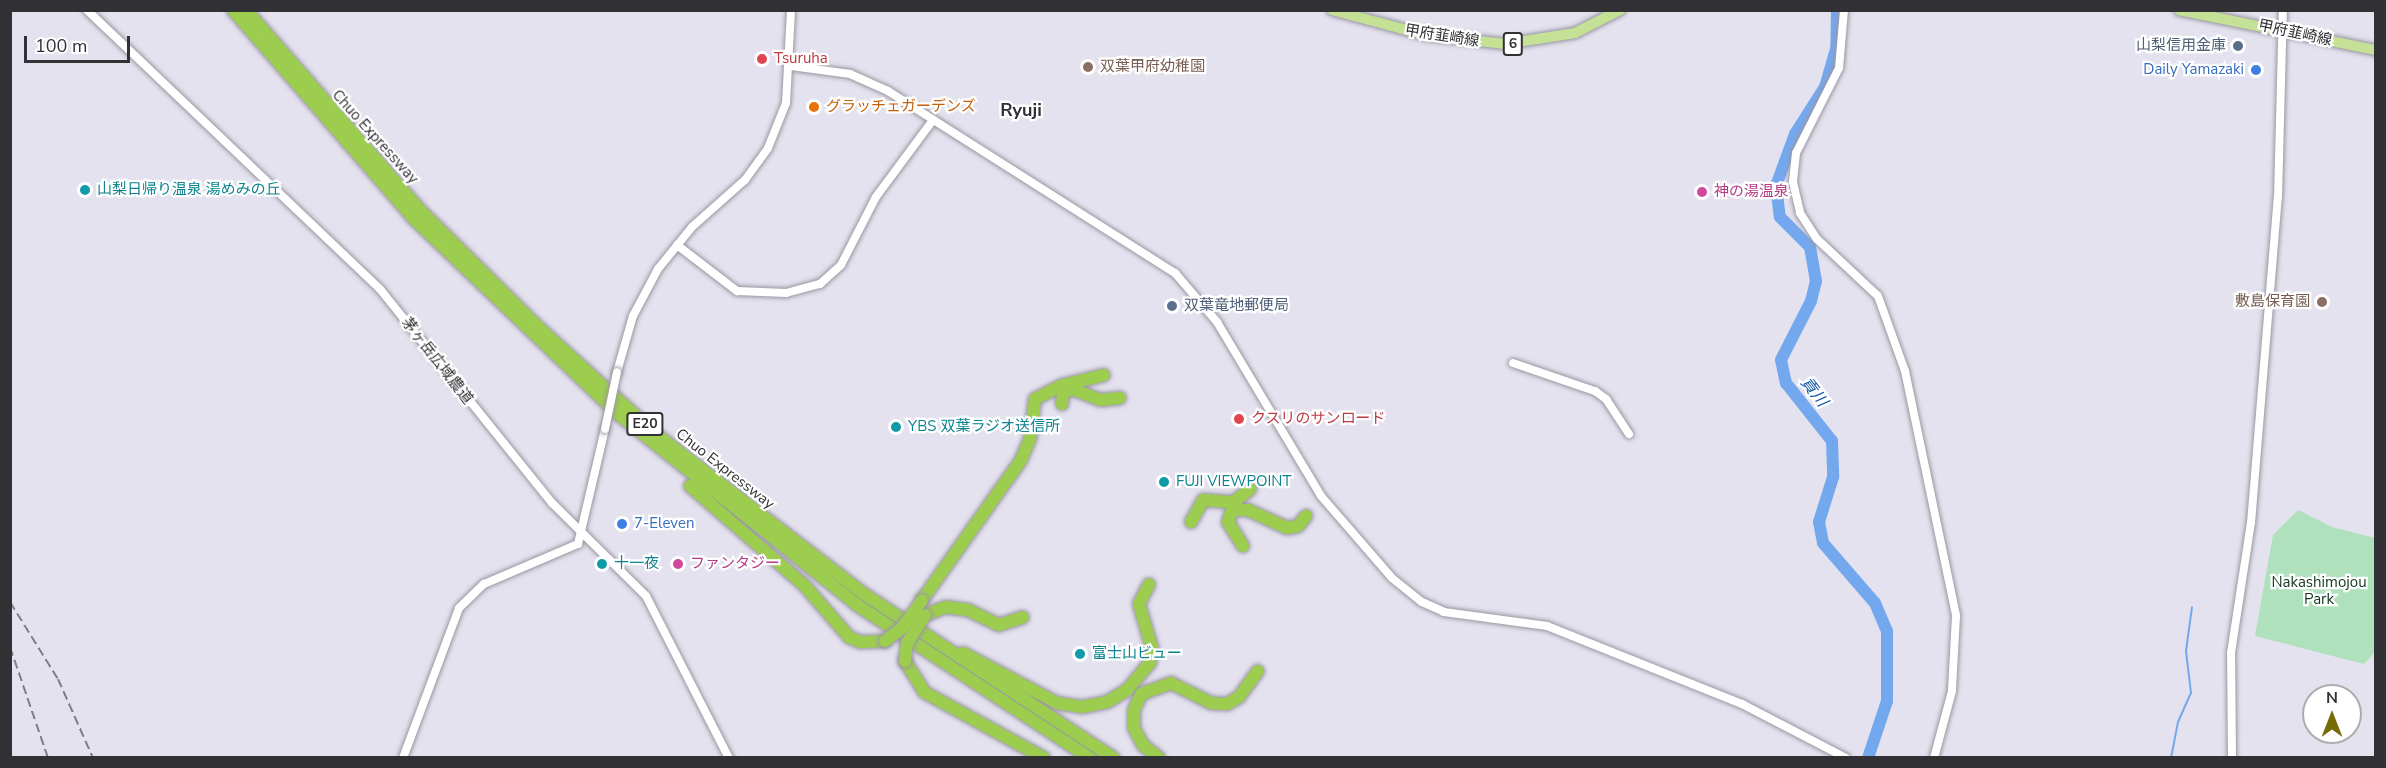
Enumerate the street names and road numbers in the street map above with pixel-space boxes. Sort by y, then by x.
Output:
street label: 甲府韮崎線 [2256,16,2334,50]
street label: 甲府韮崎線 [1404,21,1480,51]
road number: 6 [1502,33,1524,55]
street label: Chuo Expressway [328,86,422,188]
street label: 茅ヶ岳広域農道 [398,314,476,408]
road number: E20 [626,413,664,435]
street label: Chuo Expressway [672,425,778,513]

